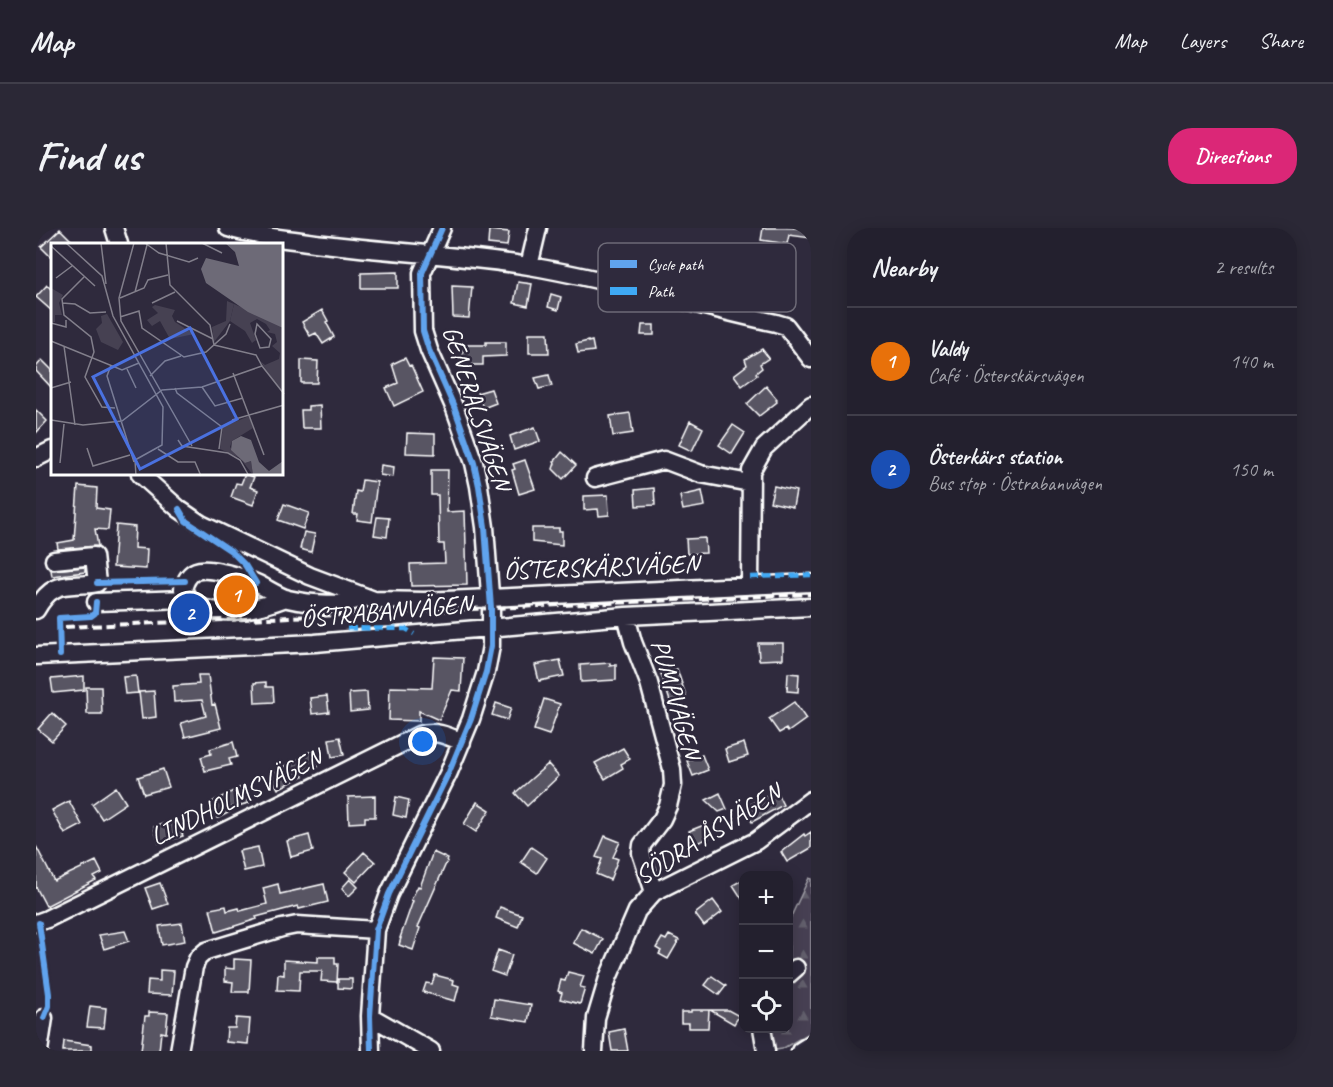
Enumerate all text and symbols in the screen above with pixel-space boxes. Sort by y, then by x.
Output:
text: Map [30,24,73,59]
text: Map [1114,28,1147,54]
text: Layers [1180,28,1226,54]
text: Share [1259,28,1303,54]
button: Directions [1168,128,1297,184]
text: Find us [36,130,141,183]
inset map [51,243,284,476]
legend [598,243,796,312]
text: Nearby [871,251,936,284]
text: Cycle path [648,255,704,275]
text: 2 results [1214,255,1273,280]
text: Path [648,282,675,302]
street label: GENERALSVÄGEN [435,322,520,498]
text: Valdy [928,335,968,363]
text: 1 [886,349,895,374]
text: 140 m [1230,349,1273,374]
text: Café · Österskärsvägen [928,363,1084,388]
text: Österkärs station [928,443,1062,471]
text: 2 [886,457,895,482]
text: 150 m [1230,457,1273,482]
text: Bus stop · Östrabanvägen [928,471,1102,496]
street label: ÖSTERSKÄRSVÄGEN [503,547,704,587]
pin: 1 [216,572,256,617]
street label: ÖSTRABANVÄGEN [299,587,477,635]
pin: 2 [170,590,210,636]
street label: PUMPVÄGEN [643,636,710,766]
your location [408,727,437,756]
street label: LINDHOLMSVÄGEN [145,739,331,853]
street label: SÖDRA ÅSVÄGEN [629,774,791,892]
map controls [739,871,793,1033]
button: + [739,871,793,925]
button: − [739,925,793,979]
button: locate [739,979,793,1033]

